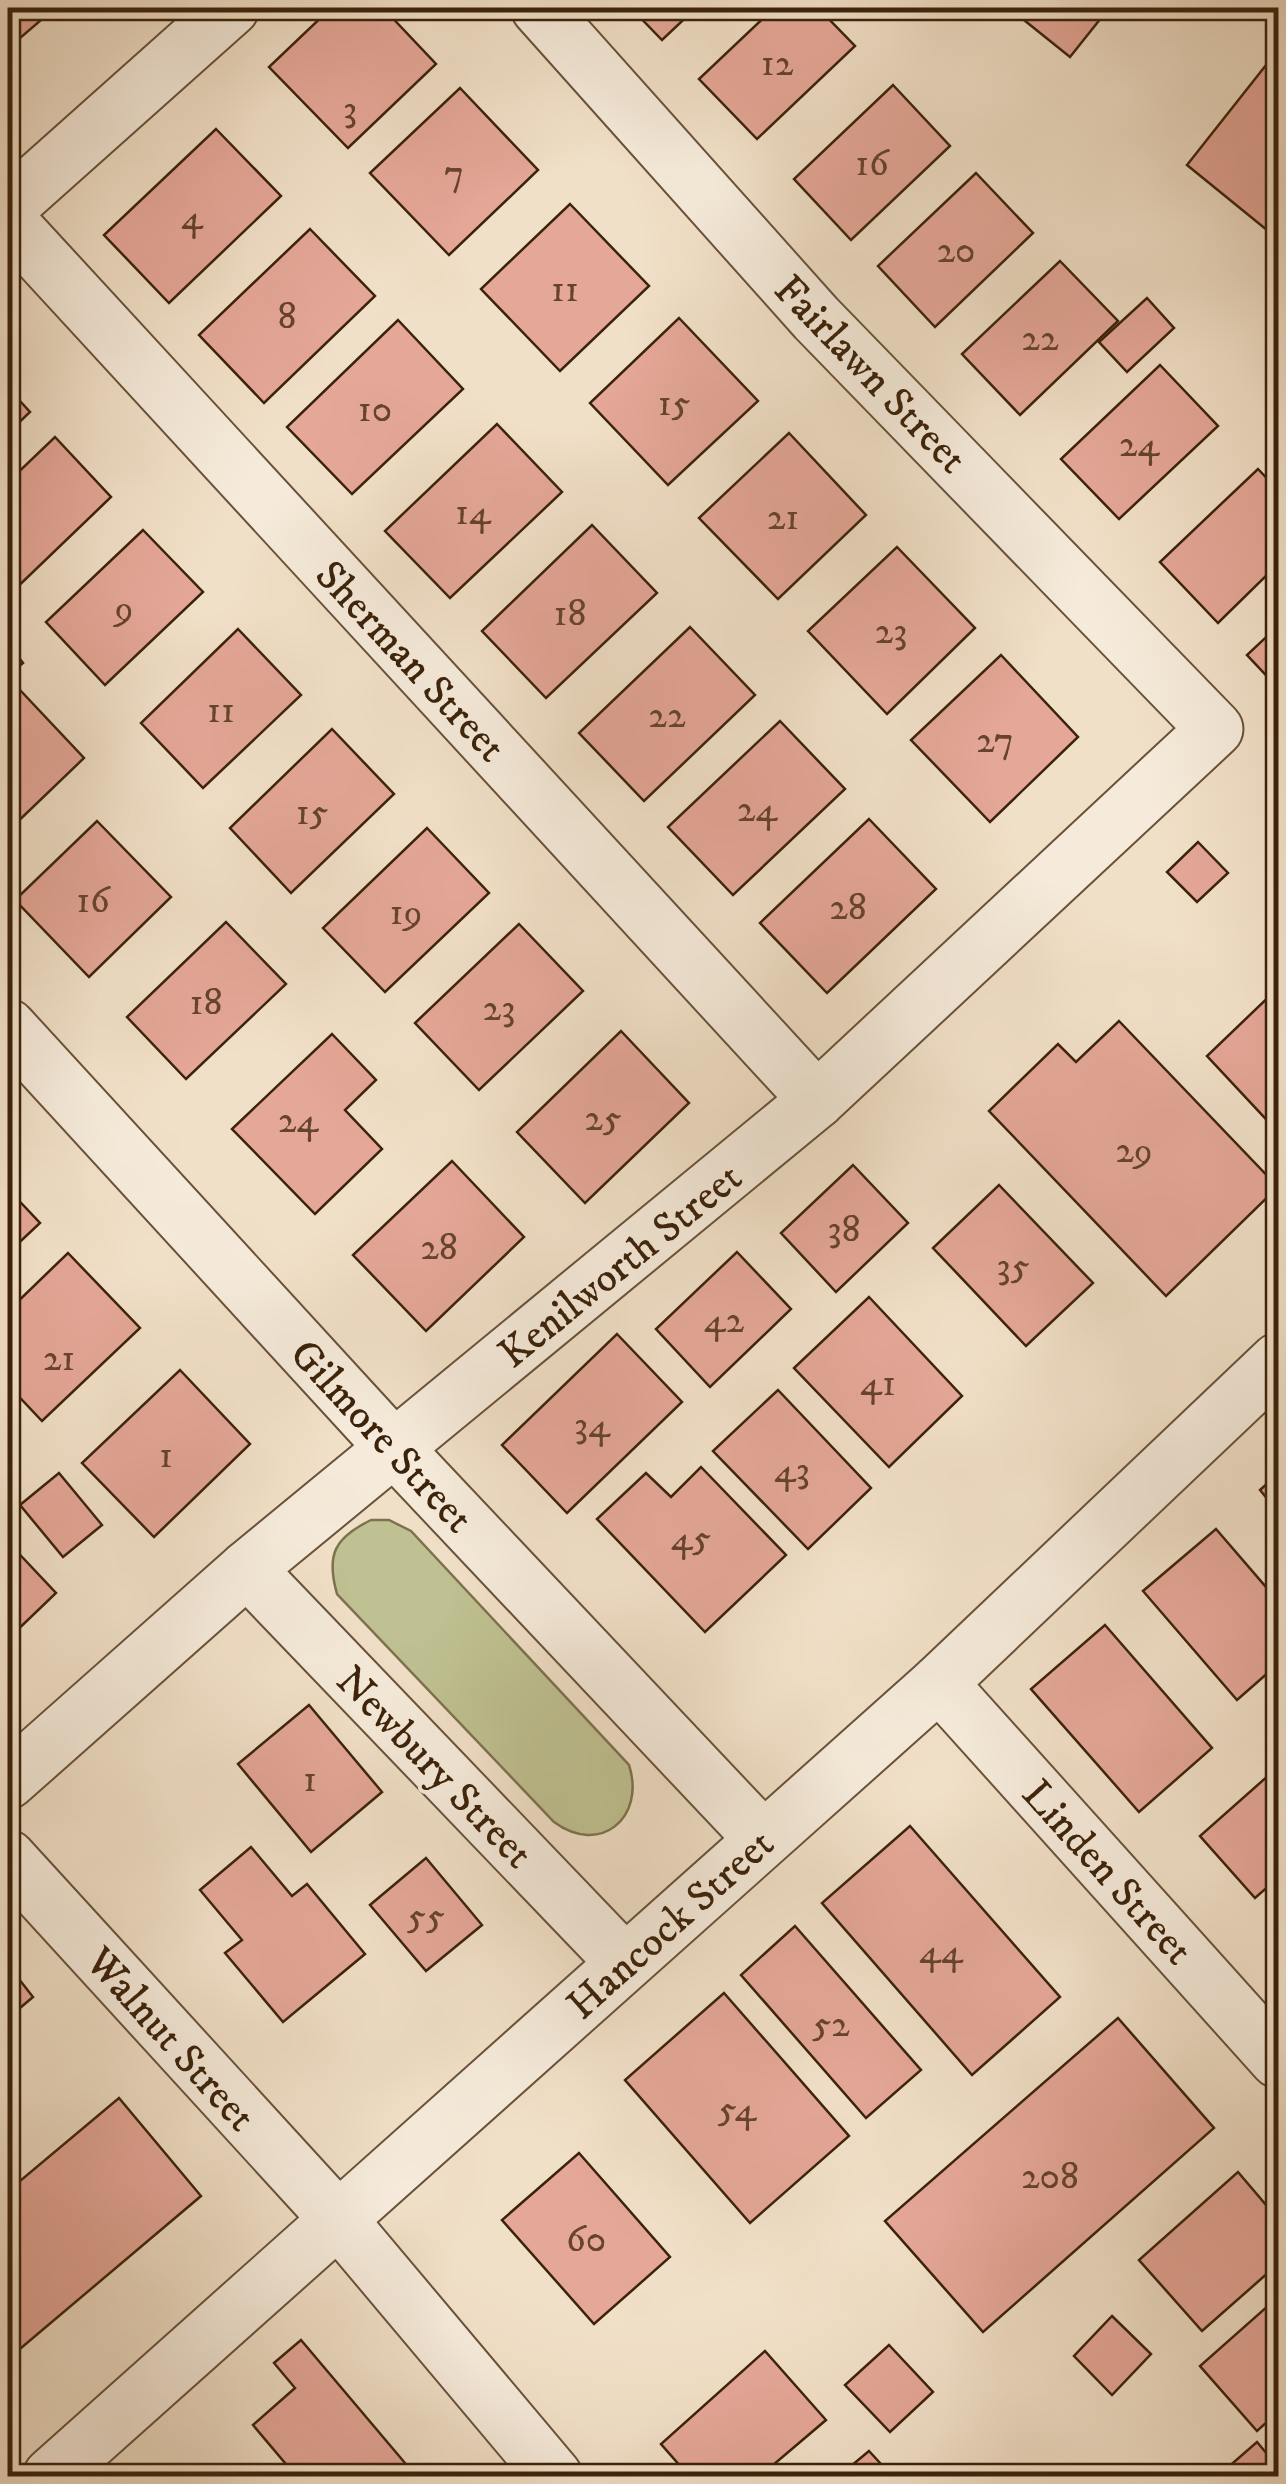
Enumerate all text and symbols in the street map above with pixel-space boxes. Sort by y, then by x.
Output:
house number: 12 [761,40,794,88]
house number: 3 [343,86,357,134]
house number: 16 [855,140,890,188]
house number: 7 [444,150,464,198]
house number: 4 [181,194,204,242]
house number: 20 [936,227,976,275]
street label: Fairlawn Street [762,265,977,485]
house number: 11 [551,266,579,314]
house number: 8 [277,293,297,341]
house number: 22 [1021,315,1059,363]
house number: 15 [658,380,690,428]
house number: 10 [358,386,392,434]
house number: 24 [1119,421,1160,469]
house number: 14 [455,489,492,537]
house number: 21 [767,494,799,542]
street label: Sherman Street [303,550,516,774]
house number: 9 [113,585,133,633]
house number: 18 [554,590,586,638]
house number: 23 [875,608,907,656]
house number: 11 [207,687,235,735]
house number: 22 [648,692,686,740]
house number: 27 [976,717,1014,765]
house number: 24 [737,786,778,834]
house number: 15 [296,789,328,837]
house number: 16 [76,877,111,925]
house number: 28 [829,884,867,932]
house number: 19 [390,889,422,937]
house number: 18 [190,979,222,1027]
house number: 23 [483,985,515,1033]
house number: 25 [584,1095,622,1143]
house number: 24 [278,1097,319,1145]
house number: 29 [1115,1127,1153,1175]
street label: Kenilworth Street [489,1152,753,1380]
house number: 38 [827,1206,861,1254]
house number: 28 [420,1224,458,1272]
house number: 35 [996,1243,1030,1291]
house number: 42 [704,1297,745,1345]
street label: Gilmore Street [278,1329,484,1545]
house number: 21 [43,1335,75,1383]
house number: 41 [860,1360,896,1408]
house number: 34 [574,1402,611,1450]
house number: 1 [159,1432,173,1480]
house number: 43 [774,1447,810,1495]
house number: 45 [671,1515,711,1563]
street label: Newbury Street [324,1656,543,1880]
house number: 1 [303,1756,317,1804]
street label: Linden Street [1010,1770,1204,1976]
street label: Hancock Street [557,1819,785,2032]
house number: 55 [407,1893,445,1941]
house number: 44 [919,1928,964,1976]
street label: Walnut Street [73,1936,266,2143]
house number: 52 [812,2001,850,2049]
house number: 54 [718,2086,757,2134]
house number: 208 [1021,2153,1079,2201]
house number: 60 [566,2216,606,2264]

